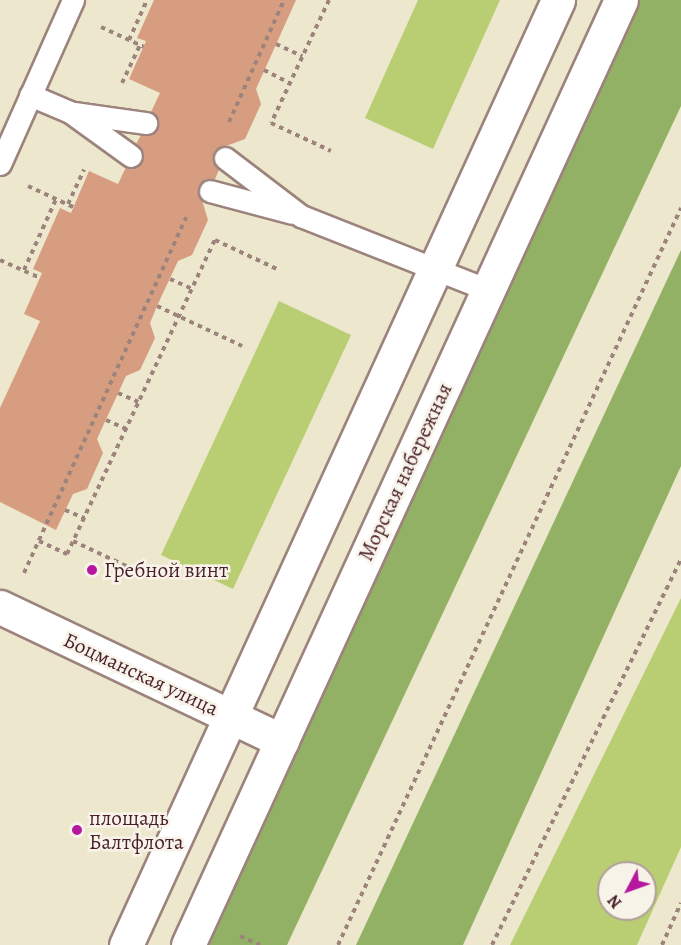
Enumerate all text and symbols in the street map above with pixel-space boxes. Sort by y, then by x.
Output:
street label: Морская набережная [353,379,457,565]
place label: Гребной винт [104,557,228,583]
marker: Гребной винт [85,563,99,577]
street label: Боцманская улица [60,627,222,721]
place label: площадь Балтфлота [89,805,184,855]
marker: площадь Балтфлота [70,823,84,837]
north arrow [597,861,657,921]
text: N [603,890,627,913]

